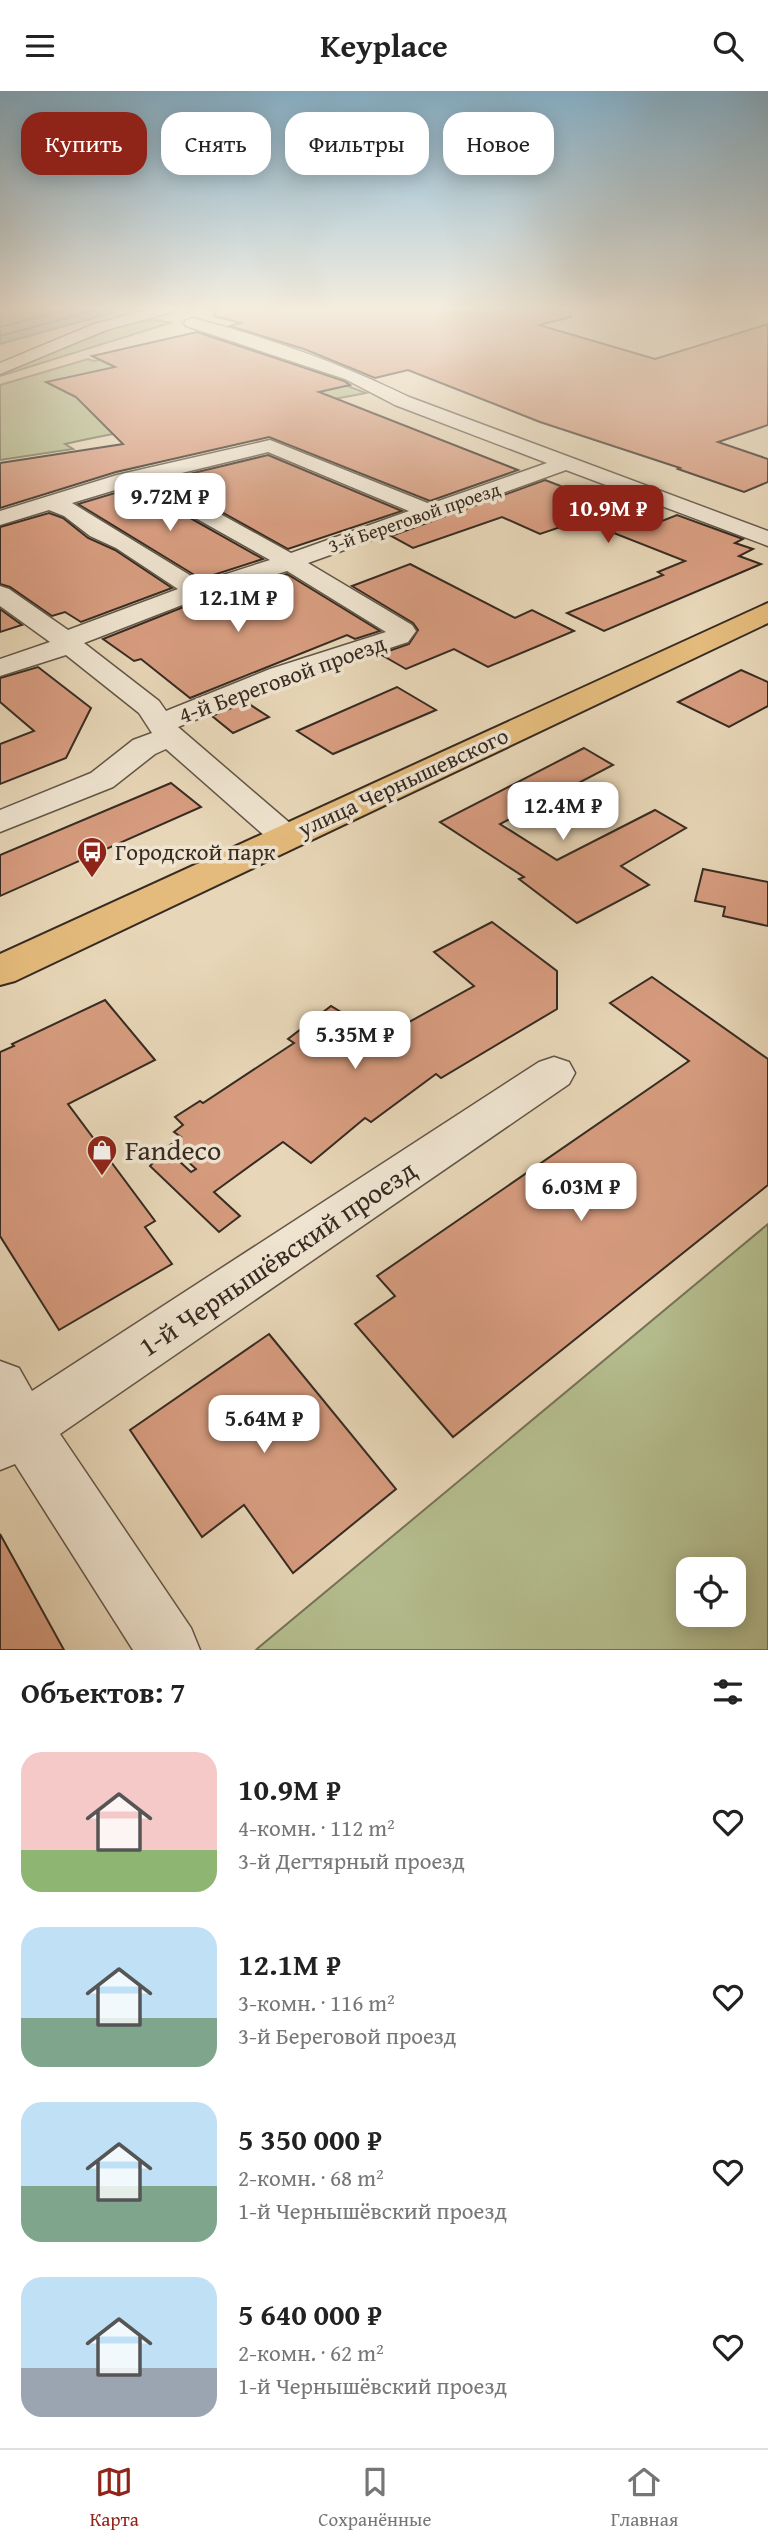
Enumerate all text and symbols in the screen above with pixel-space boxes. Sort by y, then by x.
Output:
text: Keyplace [320,22,448,69]
icon: menu [21,27,59,65]
icon: search [709,27,747,65]
chip: Купить [21,112,147,175]
chip: Снять [161,112,271,175]
chip: Фильтры [285,112,429,175]
chip: Новое [443,112,554,175]
pin: 9.72M ₽ [105,473,235,533]
street label: 3-й Береговой проезд [324,474,504,560]
text: 9.72M ₽ [130,479,210,512]
pin: 10.9M ₽ [543,485,673,545]
text: 10.9M ₽ [568,491,648,524]
pin: 12.1M ₽ [173,575,303,634]
text: 12.1M ₽ [198,580,278,613]
street label: 4-й Береговой проезд [174,626,391,731]
street label: улица Чернышевского [291,718,513,845]
pin: 12.4M ₽ [498,783,628,842]
text: 12.4M ₽ [523,788,603,821]
bus stop icon: Городской парк [75,835,109,879]
place label: Городской парк [115,835,276,868]
pin: 5.35M ₽ [290,1011,420,1071]
text: 5.35M ₽ [315,1017,395,1050]
place label: Fandeco [125,1129,221,1170]
shop icon: Fandeco [85,1133,119,1177]
street label: 1-й Чернышёвский проезд [130,1149,424,1366]
pin: 6.03M ₽ [516,1163,646,1223]
text: 6.03M ₽ [541,1169,621,1202]
pin: 5.64M ₽ [199,1395,329,1455]
text: 5.64M ₽ [224,1401,304,1434]
map controls [676,1557,746,1627]
button: locate [676,1557,746,1627]
text: Объектов: 7 [21,1670,185,1714]
icon: filters [709,1673,747,1711]
text: 10.9M ₽ [238,1767,341,1811]
icon: home [77,1780,161,1864]
icon: heart [709,1803,747,1841]
text: 4-комн. · 112 m² [238,1811,395,1844]
text: 3-й Дегтярный проезд [238,1844,465,1877]
text: 12.1M ₽ [238,1942,341,1986]
icon: home [77,1955,161,2039]
icon: heart [709,1978,747,2016]
text: 3-комн. · 116 m² [238,1986,395,2019]
text: 3-й Береговой проезд [238,2019,456,2052]
text: 5 350 000 ₽ [238,2117,382,2161]
icon: home [77,2130,161,2214]
icon: heart [709,2153,747,2191]
text: 2-комн. · 68 m² [238,2161,384,2194]
text: 1-й Чернышёвский проезд [238,2194,507,2227]
text: 5 640 000 ₽ [238,2292,382,2336]
icon: home [77,2305,161,2389]
icon: heart [709,2328,747,2366]
text: 2-комн. · 62 m² [238,2336,384,2369]
text: 1-й Чернышёвский проезд [238,2369,507,2402]
tab: Карта [90,2463,139,2533]
tab: Сохранённые [318,2463,431,2533]
tab: Главная [611,2463,678,2533]

